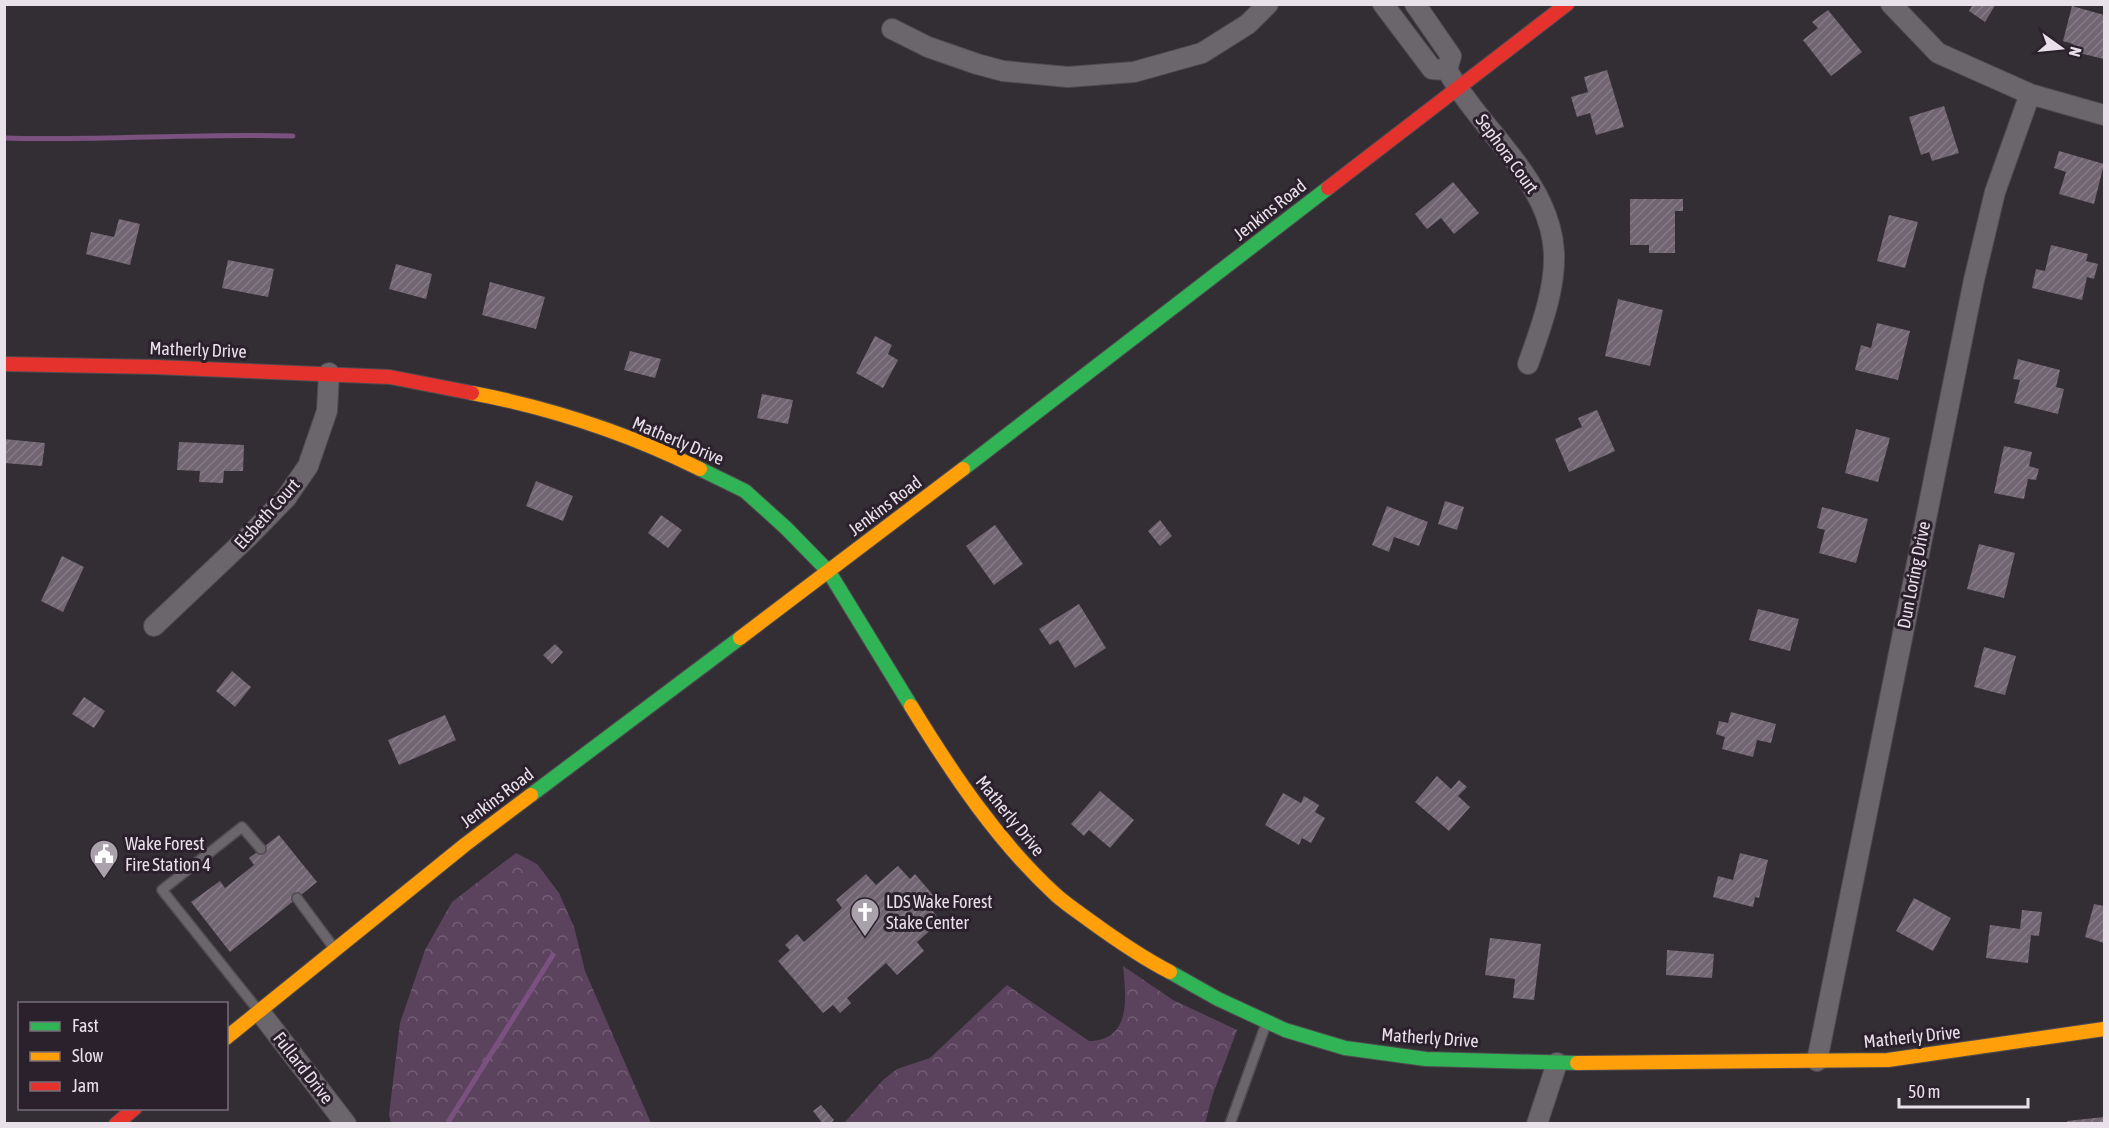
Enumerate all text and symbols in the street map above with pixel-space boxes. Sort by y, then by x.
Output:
north arrow [2031,18,2091,78]
text: N [2066,45,2085,59]
street label: Sephora Court [1472,110,1543,197]
street label: Jenkins Road [1229,175,1310,244]
street label: Matherly Drive [149,337,247,362]
street label: Matherly Drive [629,412,727,469]
street label: Jenkins Road [844,471,925,540]
street label: Elsbeth Court [230,474,304,553]
street label: Dun Loring Drive [1893,520,1934,630]
street label: Jenkins Road [456,763,537,832]
street label: Matherly Drive [972,771,1049,860]
place label: Wake Forest Fire Station 4 [125,833,211,875]
public building icon: Wake Forest Fire Station 4 [88,838,120,880]
place label: LDS Wake Forest Stake Center [886,891,993,933]
church icon: LDS Wake Forest Stake Center [849,896,881,938]
legend [18,1002,228,1110]
text: Fast [72,1015,99,1036]
street label: Matherly Drive [1862,1021,1961,1052]
street label: Matherly Drive [1381,1024,1479,1051]
street label: Fullard Drive [269,1028,338,1108]
text: Slow [72,1045,103,1066]
scale bar [1899,1071,2028,1109]
text: Jam [72,1075,99,1096]
text: 50 m [1908,1081,1940,1102]

